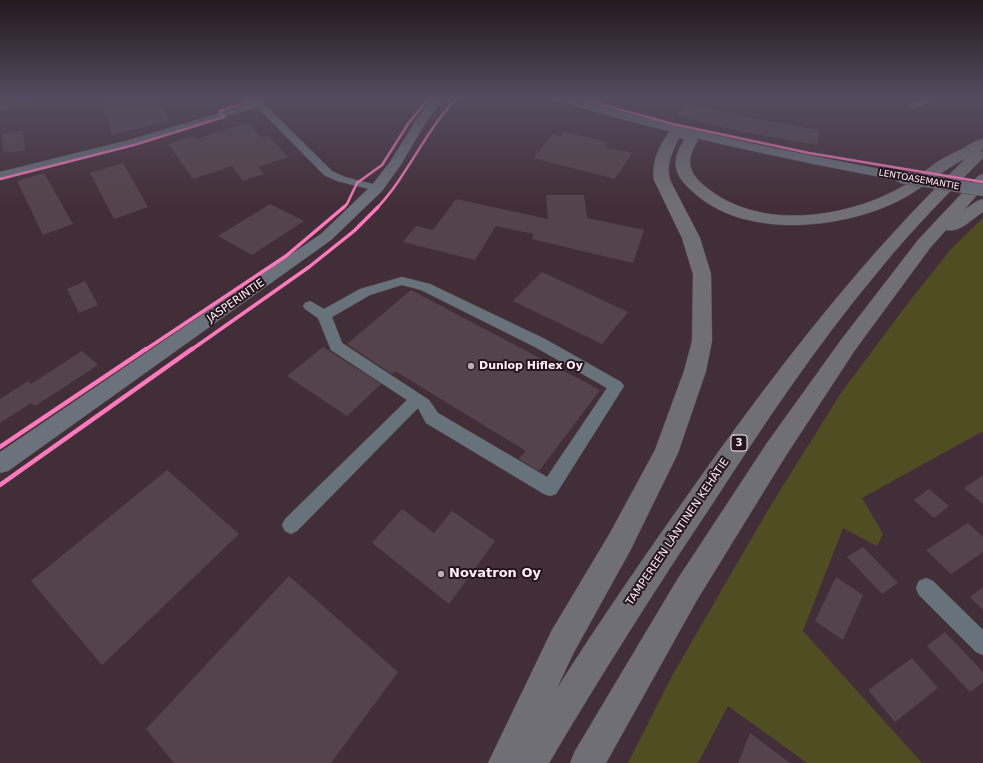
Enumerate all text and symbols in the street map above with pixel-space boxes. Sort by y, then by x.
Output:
street label: LENTOASEMANTIE [878,168,960,192]
street label: JASPERINTIE [205,276,267,326]
place label: Dunlop Hiflex Oy [479,359,583,373]
marker: Dunlop Hiflex Oy [466,361,476,371]
road number: 3 [731,435,747,451]
street label: TAMPEREEN LÄNTINEN KEHÄTIE [624,456,732,608]
place label: Novatron Oy [449,566,541,582]
marker: Novatron Oy [436,569,446,579]

